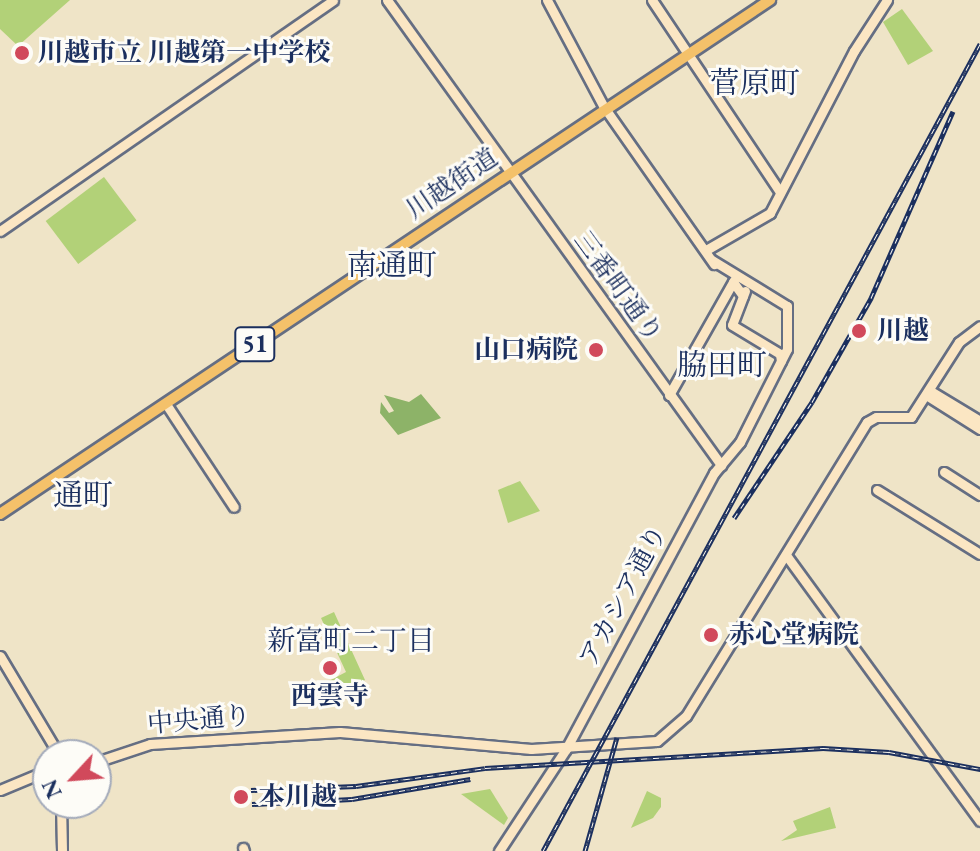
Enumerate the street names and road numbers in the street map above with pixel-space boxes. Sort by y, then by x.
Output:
street label: 川越街道 [400,142,504,226]
street label: 三番町通り [567,225,669,349]
road number: 51 [233,324,277,364]
street label: アカシア通り [573,520,673,672]
street label: 中央通り [146,700,252,740]

